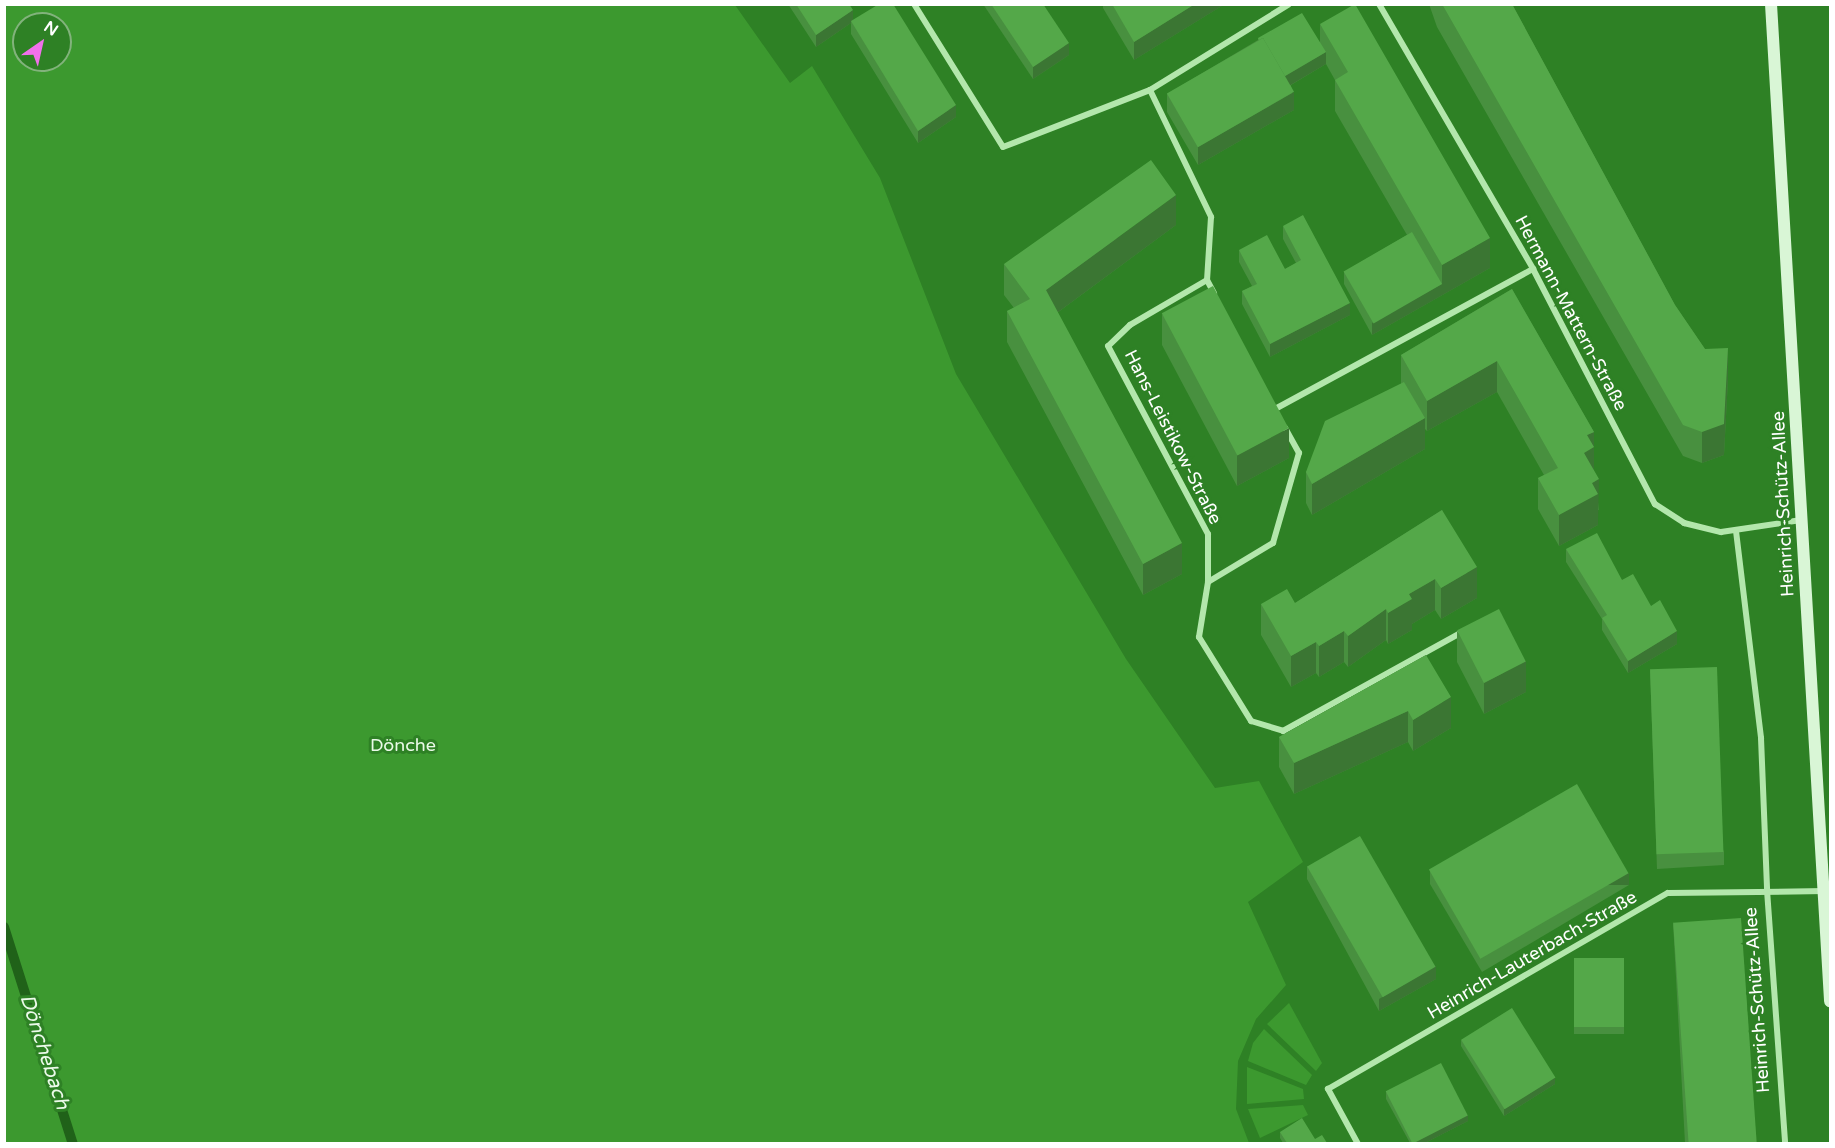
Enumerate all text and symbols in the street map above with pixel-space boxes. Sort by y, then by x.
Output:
north arrow [12,12,72,72]
text: N [40,17,62,41]
street label: Hermann-Mattern-Straße [1510,212,1632,414]
street label: Hans-Leistikow-Straße [1120,346,1226,528]
street label: Heinrich-Schütz-Allee [1767,411,1799,597]
park label: Dönche [370,734,436,756]
street label: Heinrich-Lauterbach-Straße [1423,886,1641,1024]
street label: Heinrich-Schütz-Allee [1740,906,1774,1094]
water label: Dönchebach [14,991,74,1113]

